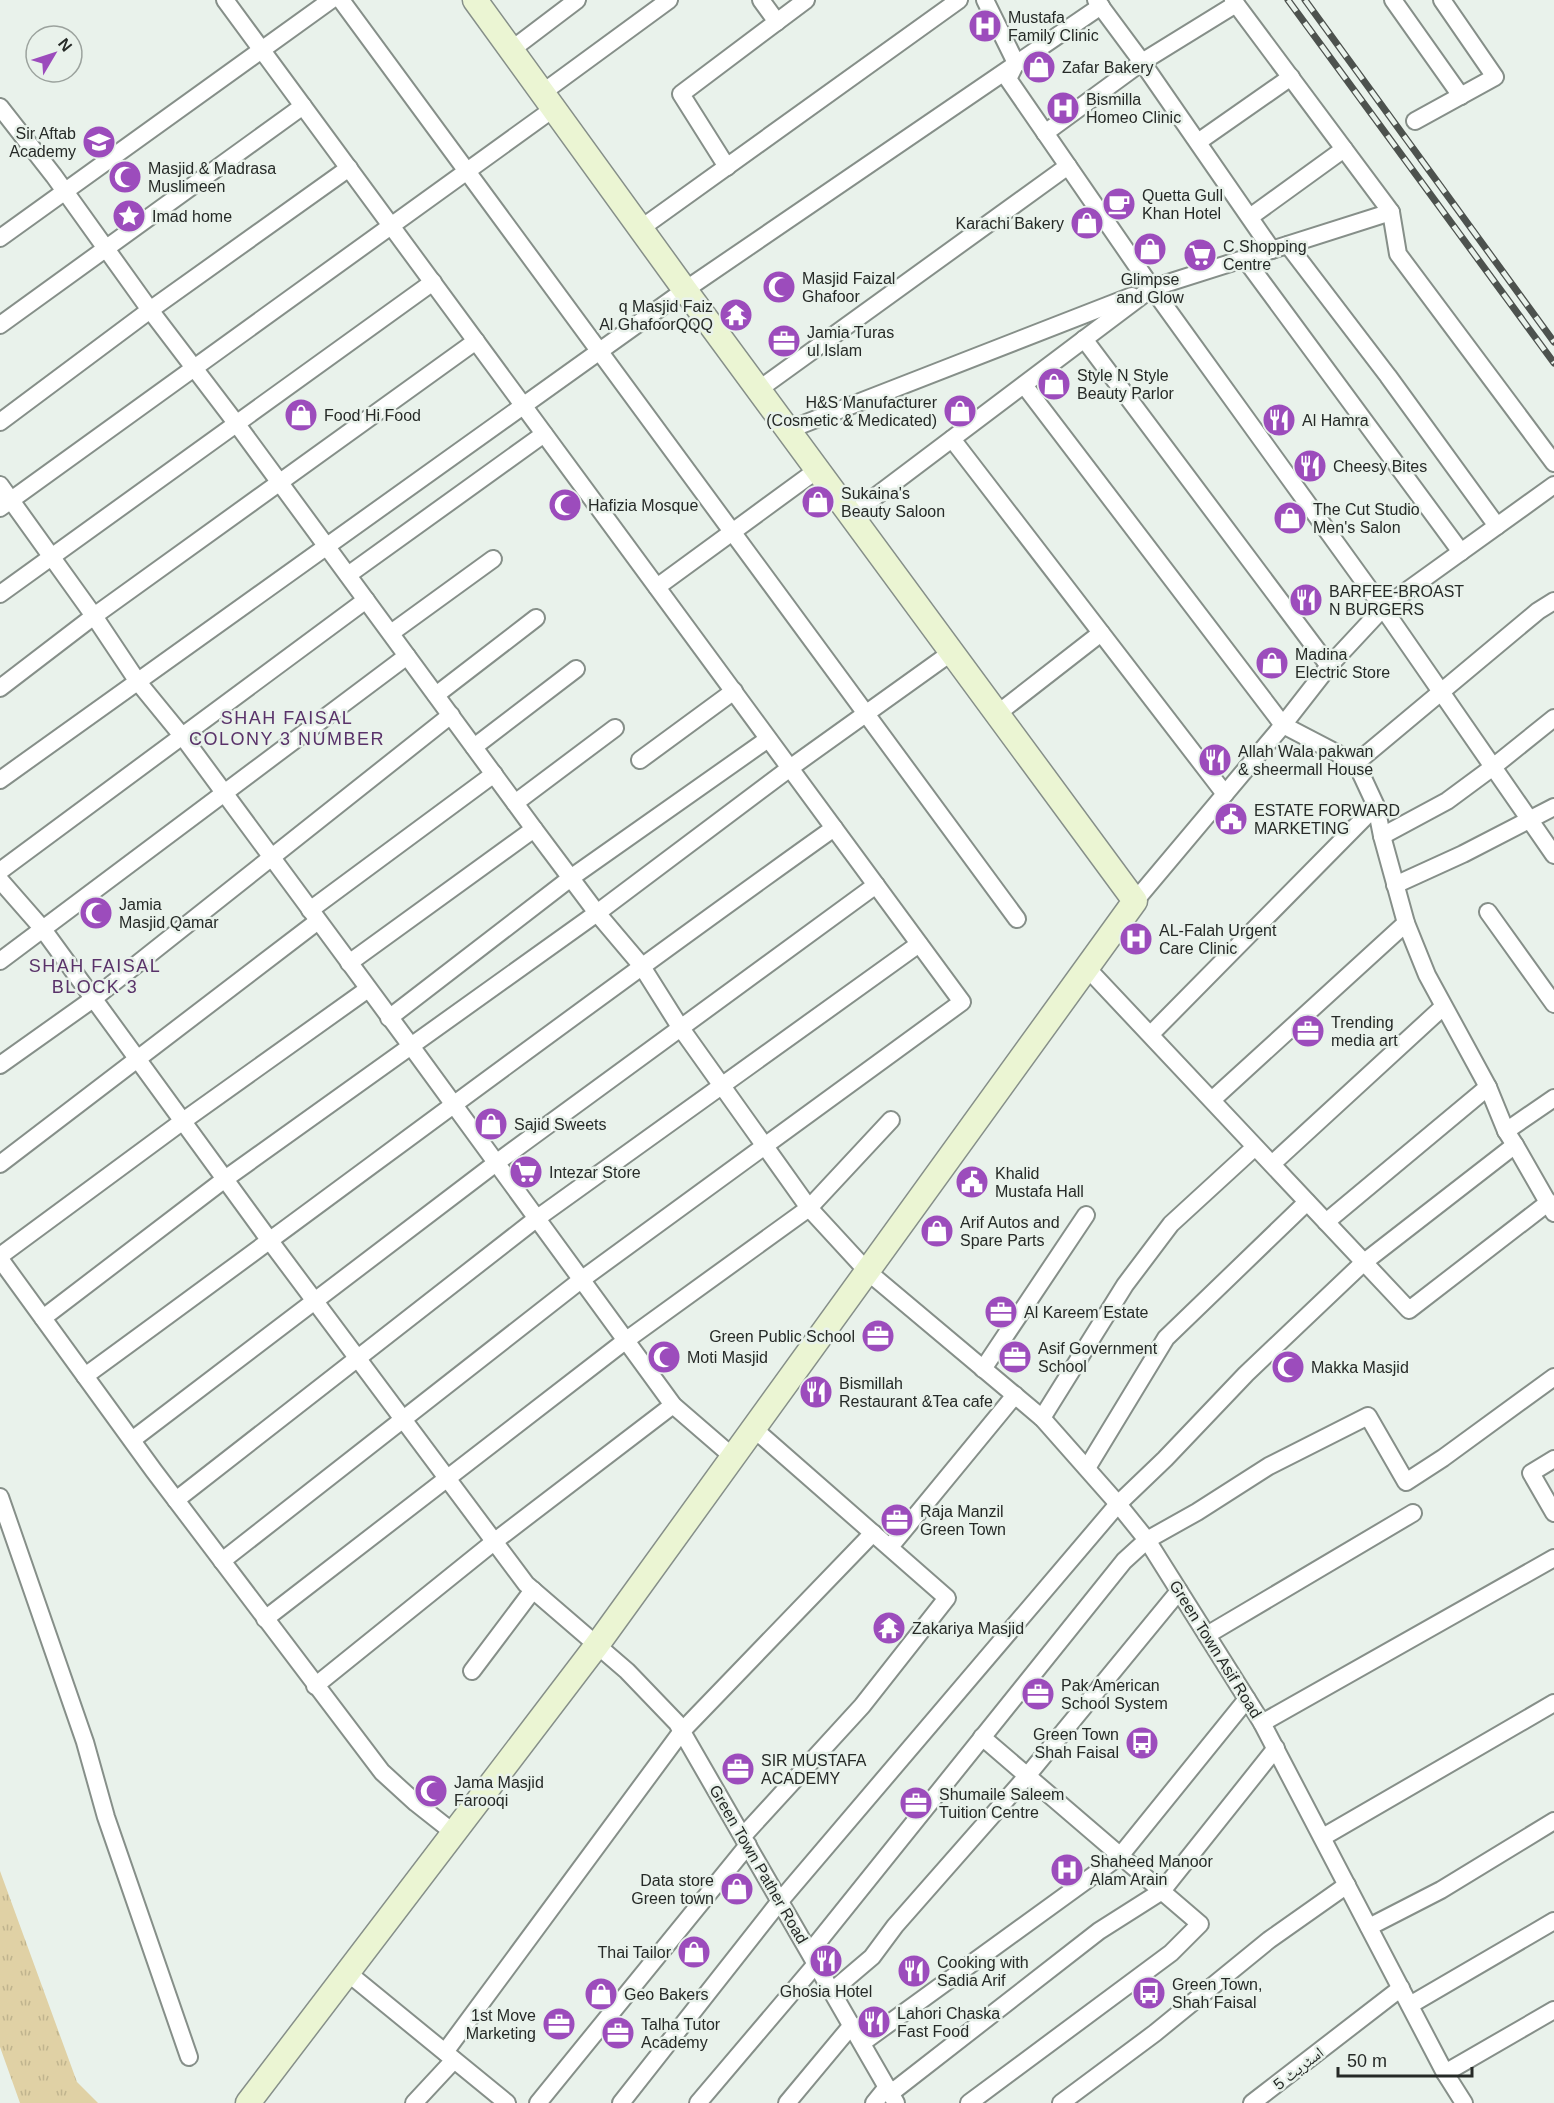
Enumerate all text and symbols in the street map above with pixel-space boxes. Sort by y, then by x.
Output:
hospital icon: Mustafa Family Clinic [967,8,1003,44]
place label: Mustafa Family Clinic [1008,9,1099,44]
north arrow [24,24,84,84]
text: N [55,35,76,55]
shop icon: Zafar Bakery [1021,49,1057,85]
place label: Zafar Bakery [1062,59,1154,76]
hospital icon: Bismilla Homeo Clinic [1045,90,1081,126]
place label: Bismilla Homeo Clinic [1086,91,1181,126]
school or university icon: Sir Aftab Academy [81,124,117,160]
place label: Sir Aftab Academy [9,125,76,160]
mosque icon: Masjid & Madrasa Muslimeen [107,159,143,195]
place label: Masjid & Madrasa Muslimeen [148,160,276,195]
cafe icon: Quetta Gull Khan Hotel [1101,186,1137,222]
place label: Quetta Gull Khan Hotel [1142,187,1223,222]
place icon: Imad home [111,198,147,234]
shop icon: Karachi Bakery [1069,205,1105,241]
place label: Imad home [152,208,232,225]
place label: Karachi Bakery [956,215,1064,232]
shop icon: Glimpse and Glow [1132,231,1168,267]
supermarket icon: C Shopping Centre [1182,237,1218,273]
place label: C Shopping Centre [1223,238,1307,273]
mosque icon: Masjid Faizal Ghafoor [761,269,797,305]
place label: Masjid Faizal Ghafoor [802,270,895,305]
place label: Glimpse and Glow [1116,271,1184,306]
temple icon: q Masjid Faiz Al GhafoorQQQ [718,297,754,333]
place label: q Masjid Faiz Al GhafoorQQQ [599,298,713,333]
office icon: Jamia Turas ul Islam [766,323,802,359]
place label: Jamia Turas ul Islam [807,324,894,359]
shop icon: Style N Style Beauty Parlor [1036,366,1072,402]
place label: Style N Style Beauty Parlor [1077,367,1175,402]
shop icon: H&S Manufacturer (Cosmetic & Medicated) [942,393,978,429]
place label: H&S Manufacturer (Cosmetic & Medicated) [766,394,938,429]
shop icon: Food Hi Food [283,397,319,433]
restaurant icon: Al Hamra [1261,402,1297,438]
place label: Food Hi Food [324,407,421,424]
place label: Al Hamra [1302,412,1369,429]
restaurant icon: Cheesy Bites [1292,448,1328,484]
place label: Cheesy Bites [1333,458,1427,475]
shop icon: Sukaina's Beauty Saloon [800,484,836,520]
place label: Sukaina's Beauty Saloon [841,485,945,520]
mosque icon: Hafizia Mosque [547,487,583,523]
place label: Hafizia Mosque [588,497,698,514]
shop icon: The Cut Studio Men's Salon [1272,500,1308,536]
place label: The Cut Studio Men's Salon [1313,501,1420,536]
restaurant icon: BARFEE-BROAST N BURGERS [1288,582,1324,618]
place label: BARFEE-BROAST N BURGERS [1329,583,1464,618]
shop icon: Madina Electric Store [1254,645,1290,681]
place label: Madina Electric Store [1295,646,1390,681]
district label: SHAH FAISAL COLONY 3 NUMBER [189,708,385,749]
restaurant icon: Allah Wala pakwan & sheermall House [1197,742,1233,778]
place label: Allah Wala pakwan & sheermall House [1238,743,1373,778]
public building icon: ESTATE FORWARD MARKETING [1213,801,1249,837]
place label: ESTATE FORWARD MARKETING [1254,802,1400,837]
mosque icon: Jamia Masjid Qamar [78,895,114,931]
place label: Jamia Masjid Qamar [119,896,219,931]
hospital icon: AL-Falah Urgent Care Clinic [1118,921,1154,957]
place label: AL-Falah Urgent Care Clinic [1159,922,1277,957]
district label: SHAH FAISAL BLOCK 3 [29,956,161,997]
office icon: Trending media art [1290,1013,1326,1049]
place label: Trending media art [1331,1014,1398,1049]
shop icon: Sajid Sweets [473,1106,509,1142]
place label: Sajid Sweets [514,1116,607,1133]
supermarket icon: Intezar Store [508,1154,544,1190]
place label: Intezar Store [549,1164,641,1181]
public building icon: Khalid Mustafa Hall [954,1164,990,1200]
place label: Khalid Mustafa Hall [995,1165,1084,1200]
shop icon: Arif Autos and Spare Parts [919,1213,955,1249]
place label: Arif Autos and Spare Parts [960,1214,1060,1249]
office icon: Al Kareem Estate [983,1294,1019,1330]
place label: Al Kareem Estate [1024,1304,1149,1321]
office icon: Green Public School [860,1318,896,1354]
place label: Green Public School [709,1328,855,1345]
mosque icon: Moti Masjid [646,1339,682,1375]
office icon: Asif Government School [997,1339,1033,1375]
place label: Asif Government School [1038,1340,1158,1375]
place label: Moti Masjid [687,1349,768,1366]
mosque icon: Makka Masjid [1270,1349,1306,1385]
place label: Makka Masjid [1311,1359,1409,1376]
restaurant icon: Bismillah Restaurant &Tea cafe [798,1374,834,1410]
place label: Bismillah Restaurant &Tea cafe [839,1375,993,1410]
office icon: Raja Manzil Green Town [879,1502,915,1538]
place label: Raja Manzil Green Town [920,1503,1006,1538]
street label: Green Town Asif Road [1166,1577,1265,1721]
temple icon: Zakariya Masjid [871,1610,907,1646]
place label: Zakariya Masjid [912,1620,1024,1637]
office icon: Pak American School System [1020,1676,1056,1712]
place label: Pak American School System [1061,1677,1168,1712]
bus stop icon: Green Town Shah Faisal [1124,1725,1160,1761]
place label: Green Town Shah Faisal [1033,1726,1119,1761]
office icon: SIR MUSTAFA ACADEMY [720,1751,756,1787]
place label: SIR MUSTAFA ACADEMY [761,1752,867,1787]
mosque icon: Jama Masjid Farooqi [413,1773,449,1809]
place label: Jama Masjid Farooqi [454,1774,544,1809]
street label: Green Town Pather Road [706,1782,811,1947]
office icon: Shumaile Saleem Tuition Centre [898,1785,934,1821]
place label: Shumaile Saleem Tuition Centre [939,1786,1064,1821]
hospital icon: Shaheed Manoor Alam Arain [1049,1852,1085,1888]
place label: Shaheed Manoor Alam Arain [1090,1853,1213,1888]
shop icon: Data store Green town [719,1871,755,1907]
place label: Data store Green town [631,1872,714,1907]
shop icon: Thai Tailor [676,1934,712,1970]
restaurant icon: Ghosia Hotel [808,1943,844,1979]
place label: Thai Tailor [597,1944,672,1961]
restaurant icon: Cooking with Sadia Arif [896,1953,932,1989]
place label: Cooking with Sadia Arif [937,1954,1029,1989]
bus stop icon: Green Town, Shah Faisal [1131,1975,1167,2011]
shop icon: Geo Bakers [583,1976,619,2012]
place label: Green Town, Shah Faisal [1172,1976,1262,2011]
place label: Ghosia Hotel [780,1983,872,2000]
place label: Geo Bakers [624,1986,708,2003]
restaurant icon: Lahori Chaska Fast Food [856,2004,892,2040]
place label: Lahori Chaska Fast Food [897,2005,1000,2040]
office icon: 1st Move Marketing [541,2006,577,2042]
place label: 1st Move Marketing [466,2007,536,2042]
office icon: Talha Tutor Academy [600,2015,636,2051]
place label: Talha Tutor Academy [641,2016,721,2051]
scale bar [1338,2040,1472,2078]
street label: اسٹریٹ 5 [1270,2044,1327,2094]
text: 50 m [1347,2051,1387,2071]

